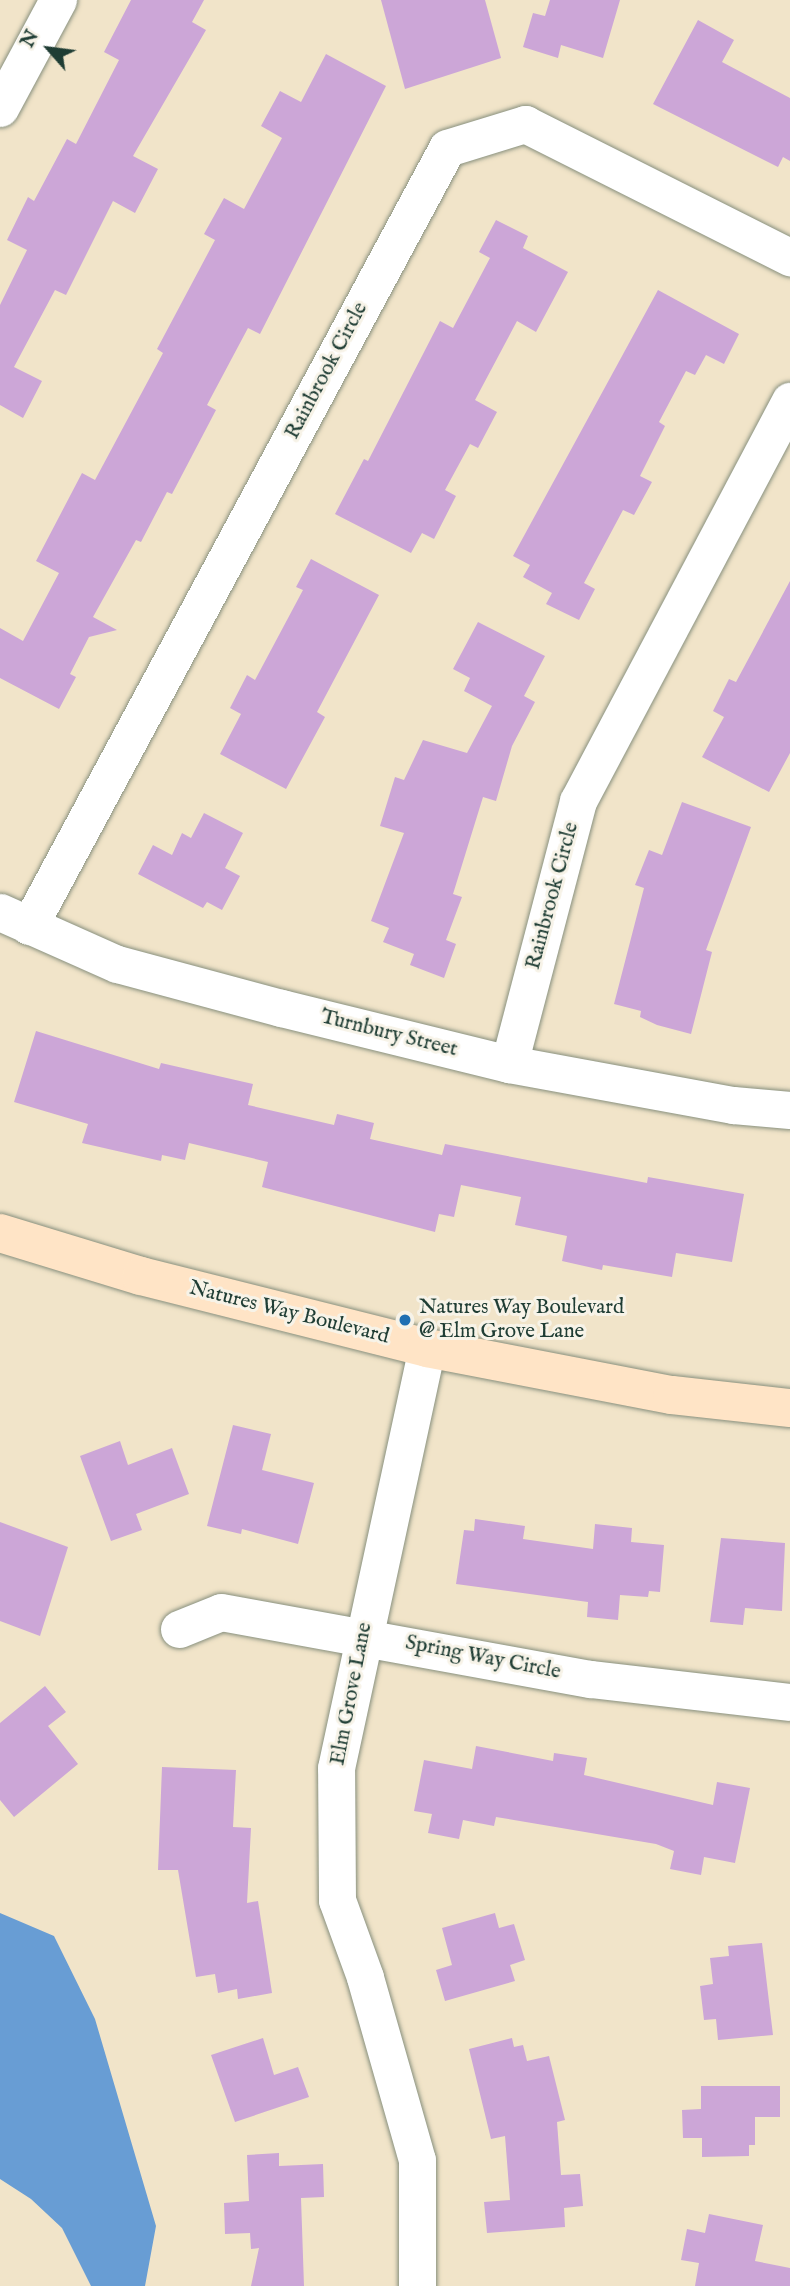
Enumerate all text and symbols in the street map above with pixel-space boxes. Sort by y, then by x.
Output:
north arrow [14,14,84,84]
text: N [16,26,45,52]
street label: Rainbrook Circle [280,298,374,444]
street label: Rainbrook Circle [521,820,585,972]
street label: Turnbury Street [318,1005,460,1063]
street label: Natures Way Boulevard [186,1276,392,1350]
place label: Natures Way Boulevard @ Elm Grove Lane [419,1295,624,1345]
marker: Natures Way Boulevard @ Elm Grove Lane [397,1312,413,1328]
street label: Elm Grove Lane [326,1620,378,1768]
street label: Spring Way Circle [403,1631,563,1685]

